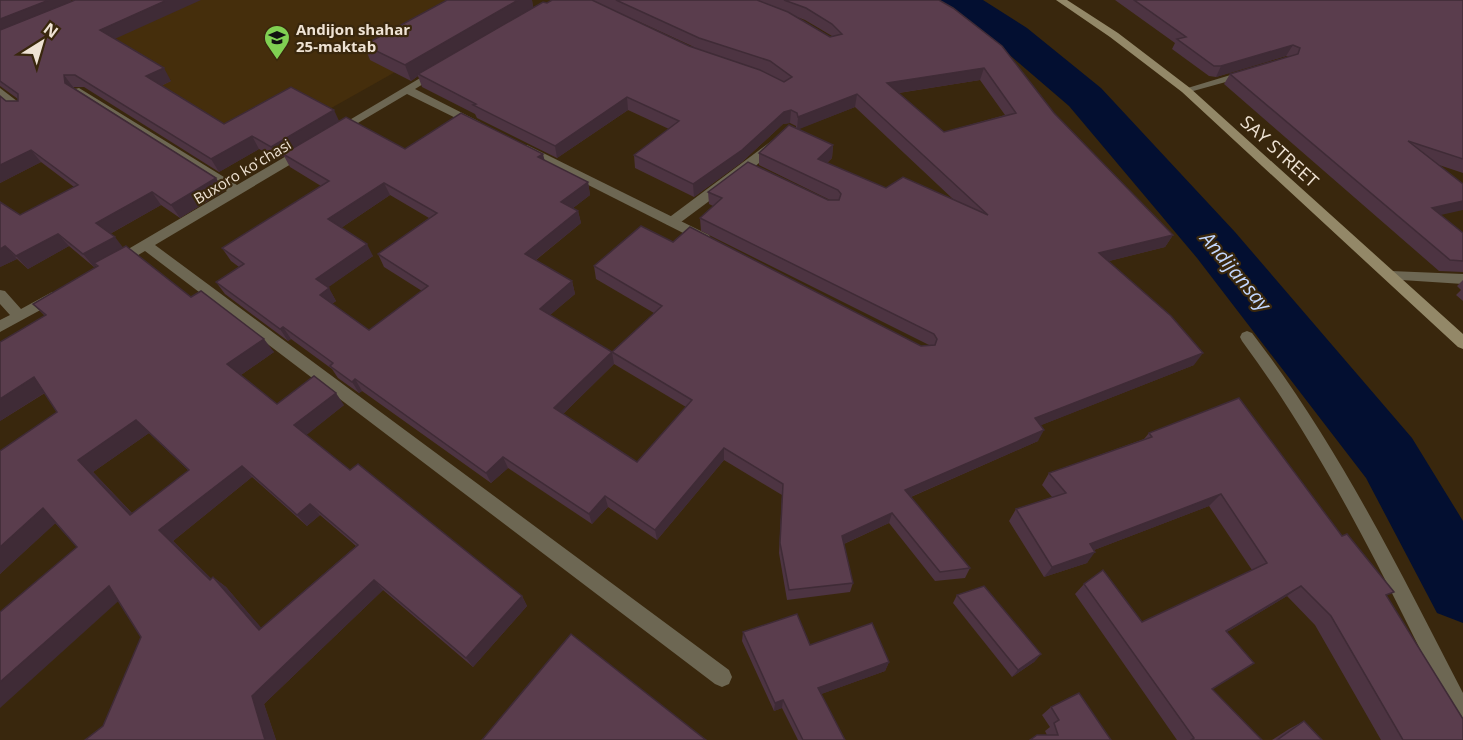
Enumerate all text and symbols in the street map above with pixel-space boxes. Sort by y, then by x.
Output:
north arrow [12,12,72,72]
text: N [39,17,63,43]
place label: Andijon shahar 25-maktab [296,19,410,56]
school or university icon: Andijon shahar 25-maktab [262,23,292,61]
street label: SAY STREET [1236,110,1324,192]
street label: Buxoro koʻchasi [189,134,295,208]
water label: Andijansay [1193,224,1278,318]

